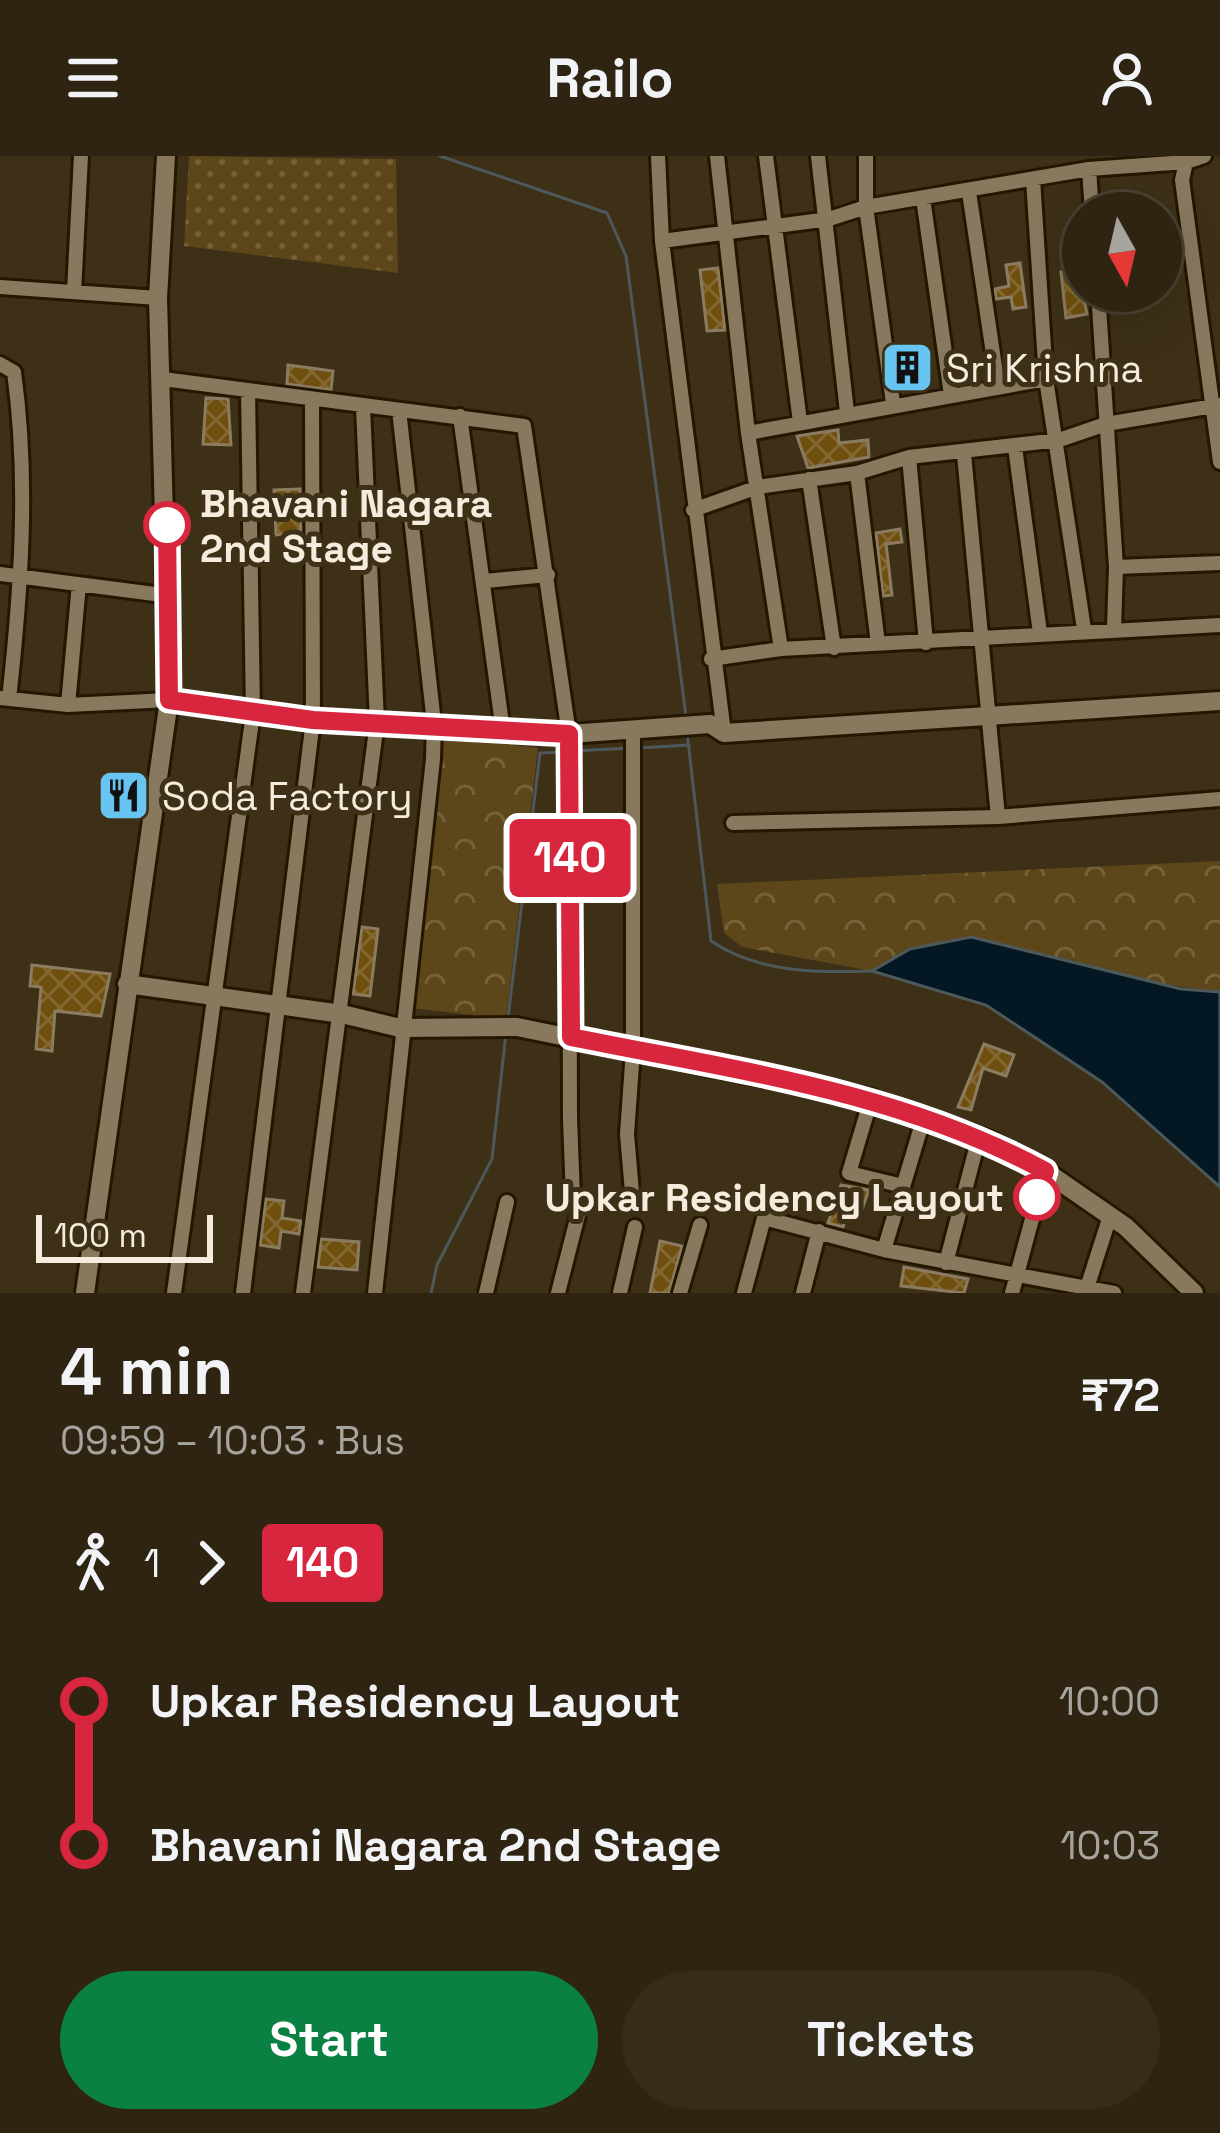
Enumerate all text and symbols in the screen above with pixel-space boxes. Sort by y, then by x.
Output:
text: Railo [546,44,674,113]
icon: menu [60,45,126,111]
icon: person [1094,45,1160,111]
north arrow [1062,192,1182,312]
map controls [1062,192,1182,312]
building icon: Sri Krishna [879,340,935,396]
place label: Sri Krishna [946,344,1143,393]
place label: Bhavani Nagara 2nd Stage [200,479,492,573]
marker: Bhavani Nagara 2nd Stage [145,503,189,547]
restaurant icon: Soda Factory [95,768,151,824]
place label: Soda Factory [162,772,413,821]
line badge: 140 [501,819,639,897]
text: 140 [534,831,606,884]
place label: Upkar Residency Layout [544,1173,1004,1222]
marker: Upkar Residency Layout [1015,1175,1059,1219]
scale bar [36,1209,213,1262]
text: 100 m [54,1215,147,1257]
text: 4 min [60,1329,233,1413]
text: ₹72 [1081,1367,1160,1424]
text: 09:59 – 10:03 · Bus [60,1416,405,1465]
icon: walk [60,1530,126,1596]
icon: forward [178,1530,244,1596]
text: 140 [286,1536,359,1589]
text: 1 [144,1539,160,1588]
text: Upkar Residency Layout [150,1673,680,1730]
text: 10:00 [1059,1677,1160,1726]
text: Bhavani Nagara 2nd Stage [150,1817,721,1874]
text: 10:03 [1060,1821,1160,1870]
button: Start [60,1971,598,2109]
button: Tickets [622,1971,1160,2109]

